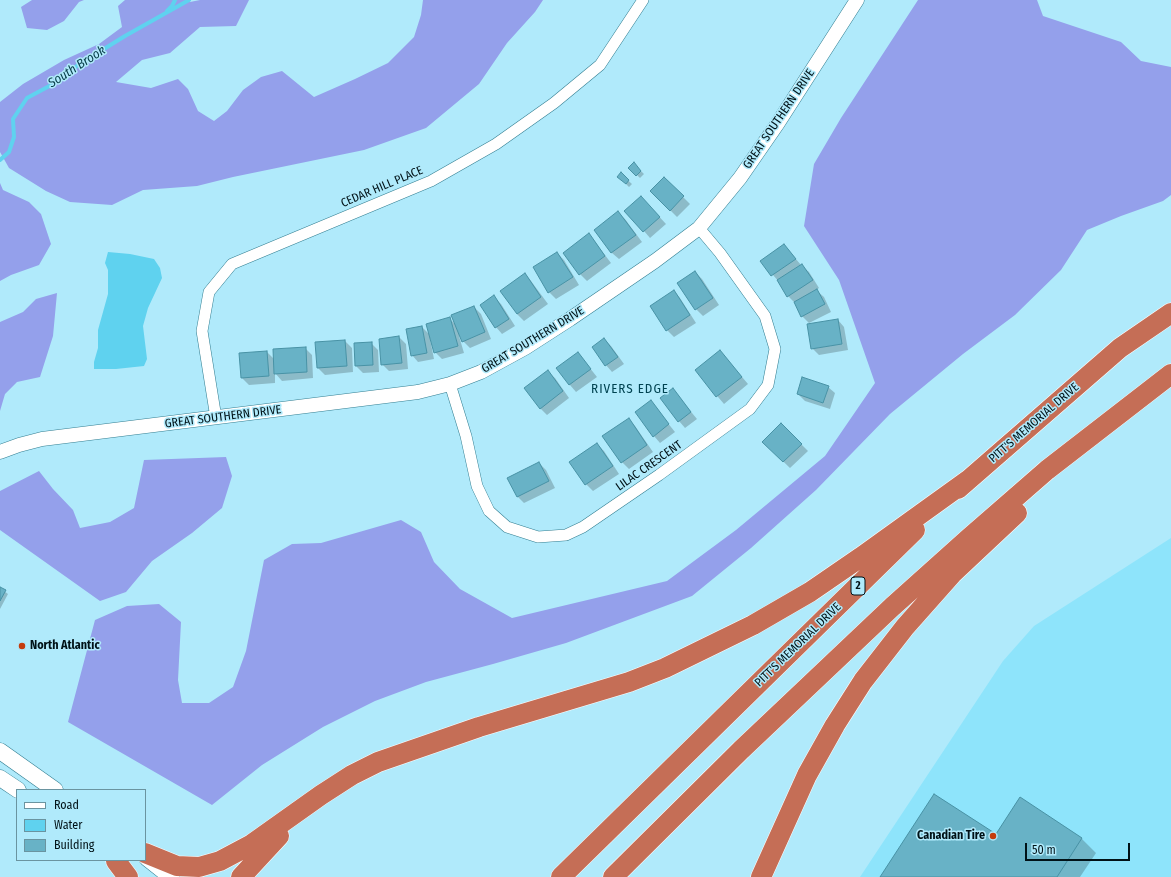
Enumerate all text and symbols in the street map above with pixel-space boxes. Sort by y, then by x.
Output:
water label: South Brook [45,43,109,91]
street label: GREAT SOUTHERN DRIVE [740,66,818,172]
street label: CEDAR HILL PLACE [339,163,425,211]
street label: GREAT SOUTHERN DRIVE [479,304,587,376]
street label: PITT'S MEMORIAL DRIVE [986,380,1082,466]
district label: RIVERS EDGE [591,381,669,397]
street label: GREAT SOUTHERN DRIVE [164,403,282,431]
street label: LILAC CRESCENT [613,438,685,494]
road number: 2 [851,577,865,595]
street label: PITT'S MEMORIAL DRIVE [752,600,844,690]
place label: North Atlantic [30,639,100,653]
marker: North Atlantic [17,641,27,651]
legend [16,789,146,861]
text: Road [54,798,79,812]
text: Water [54,818,82,832]
place label: Canadian Tire [917,829,985,843]
marker: Canadian Tire [988,831,998,841]
scale bar [1027,835,1132,861]
text: Building [54,838,94,852]
text: 50 m [1032,843,1056,857]

